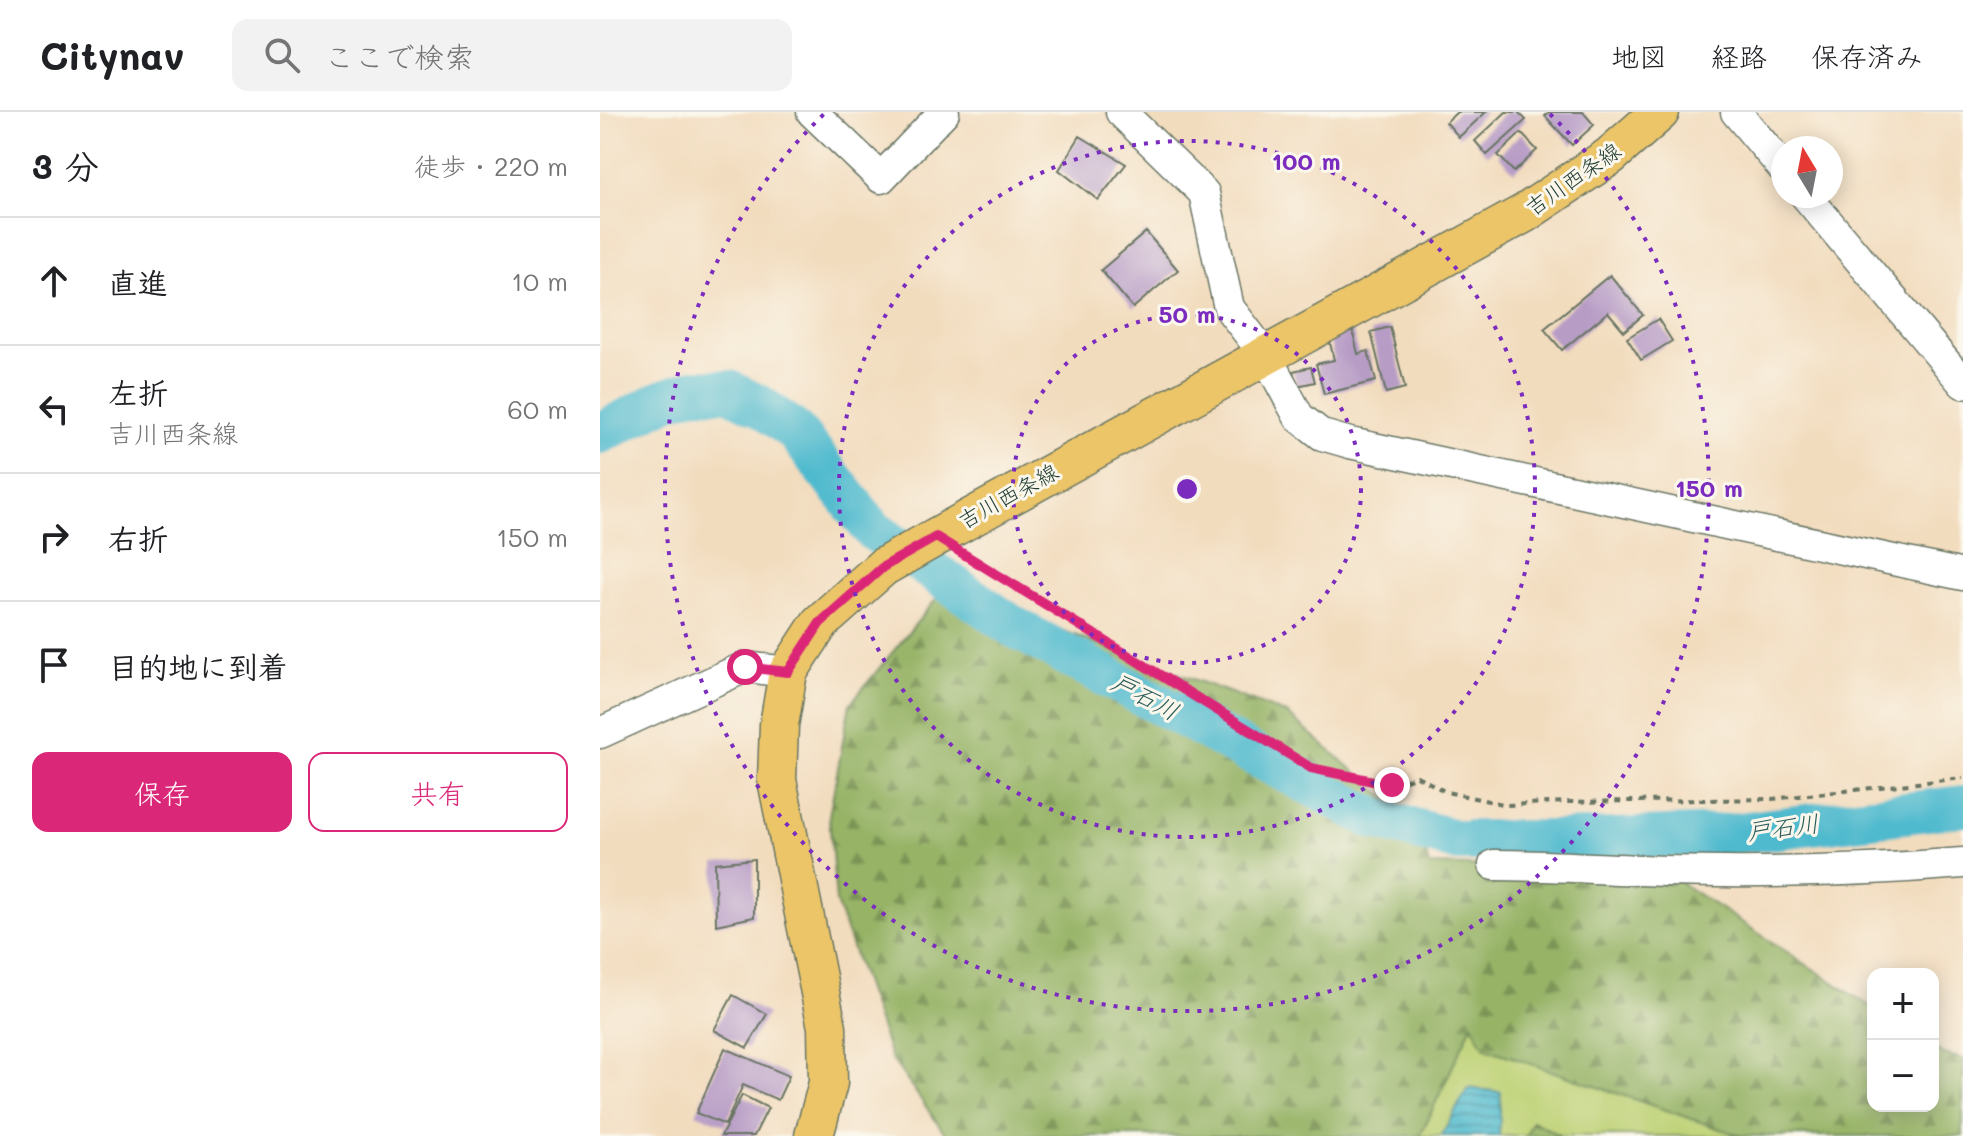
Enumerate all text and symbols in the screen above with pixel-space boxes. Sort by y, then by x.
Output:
search box [232,19,792,91]
text: Citynav [40,30,184,80]
icon: search [260,33,304,77]
text: ここで検索 [324,36,474,76]
text: 地図 [1611,38,1667,74]
text: 経路 [1711,38,1767,74]
text: 保存済み [1811,38,1923,74]
street label: 吉川西条線 [1519,135,1626,222]
north arrow [1771,136,1843,208]
text: 3 分 [32,143,99,188]
text: 100 m [1271,145,1341,176]
text: 徒歩 · 220 m [414,149,568,183]
icon: ahead [32,259,76,303]
text: 直進 [108,262,168,302]
text: 10 m [511,264,568,298]
text: 50 m [1158,298,1216,329]
text: 左折 [108,372,168,412]
icon: left [32,387,76,431]
text: 60 m [507,392,568,426]
text: 吉川西条線 [108,416,238,450]
street label: 吉川西条線 [953,456,1063,535]
text: 150 m [1675,472,1743,503]
centre of rings [1173,475,1201,503]
icon: right [32,515,76,559]
text: 右折 [108,518,168,558]
text: 150 m [496,520,568,554]
icon: arrive [32,643,76,687]
text: 目的地に到着 [108,646,288,686]
route start [727,649,763,685]
water label: 戸石川 [1107,665,1185,726]
button: 保存 [32,752,292,832]
button: 共有 [308,752,568,832]
route end [1374,767,1410,803]
water label: 戸石川 [1745,807,1820,846]
map controls [1867,968,1939,1112]
button: + [1867,968,1939,1040]
button: − [1867,1040,1939,1112]

